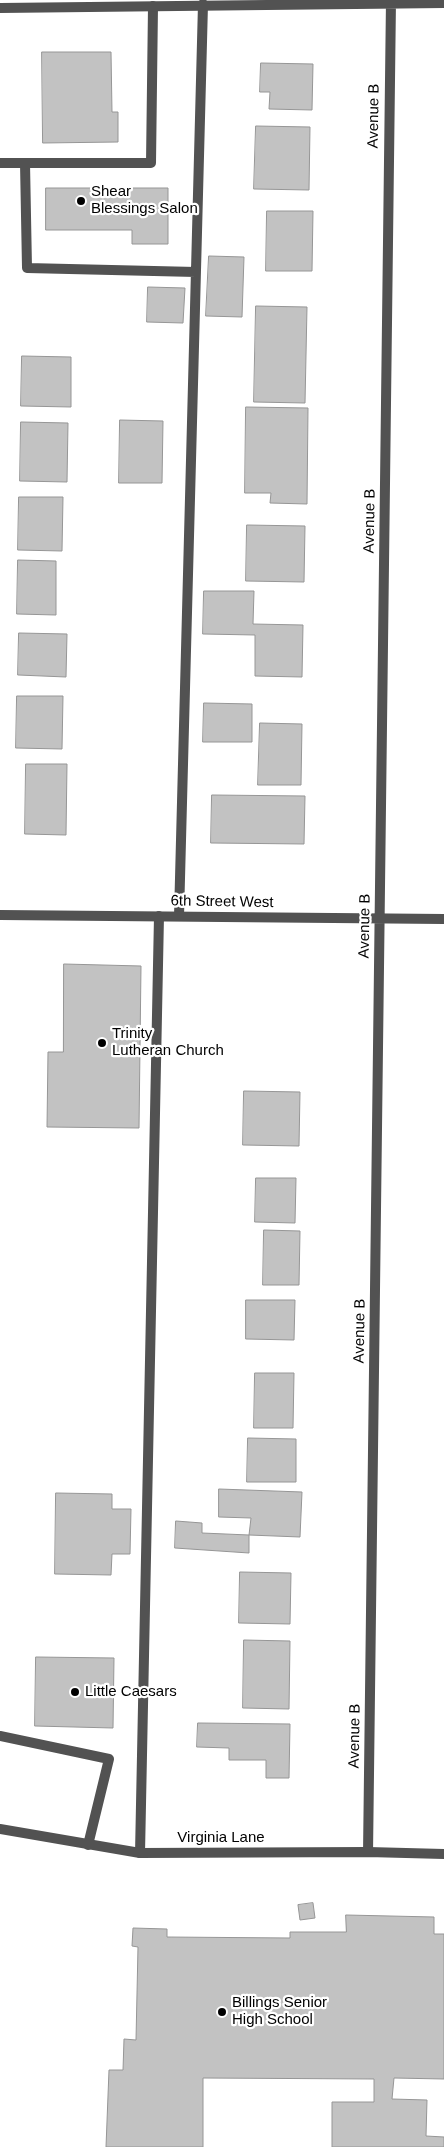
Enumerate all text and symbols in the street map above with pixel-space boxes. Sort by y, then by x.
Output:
street label: Avenue B [364,83,384,149]
place label: Shear Blessings Salon [91,183,198,218]
marker: Shear Blessings Salon [75,195,87,207]
street label: Avenue B [360,488,380,554]
street label: 6th Street West [170,892,274,912]
street label: Avenue B [355,893,375,959]
place label: Trinity Lutheran Church [112,1025,224,1060]
marker: Trinity Lutheran Church [96,1037,108,1049]
street label: Avenue B [350,1298,370,1364]
place label: Little Caesars [85,1683,177,1701]
marker: Little Caesars [69,1686,81,1698]
street label: Avenue B [345,1703,365,1769]
street label: Virginia Lane [177,1829,265,1847]
place label: Billings Senior High School [232,1994,327,2029]
marker: Billings Senior High School [216,2006,228,2018]

